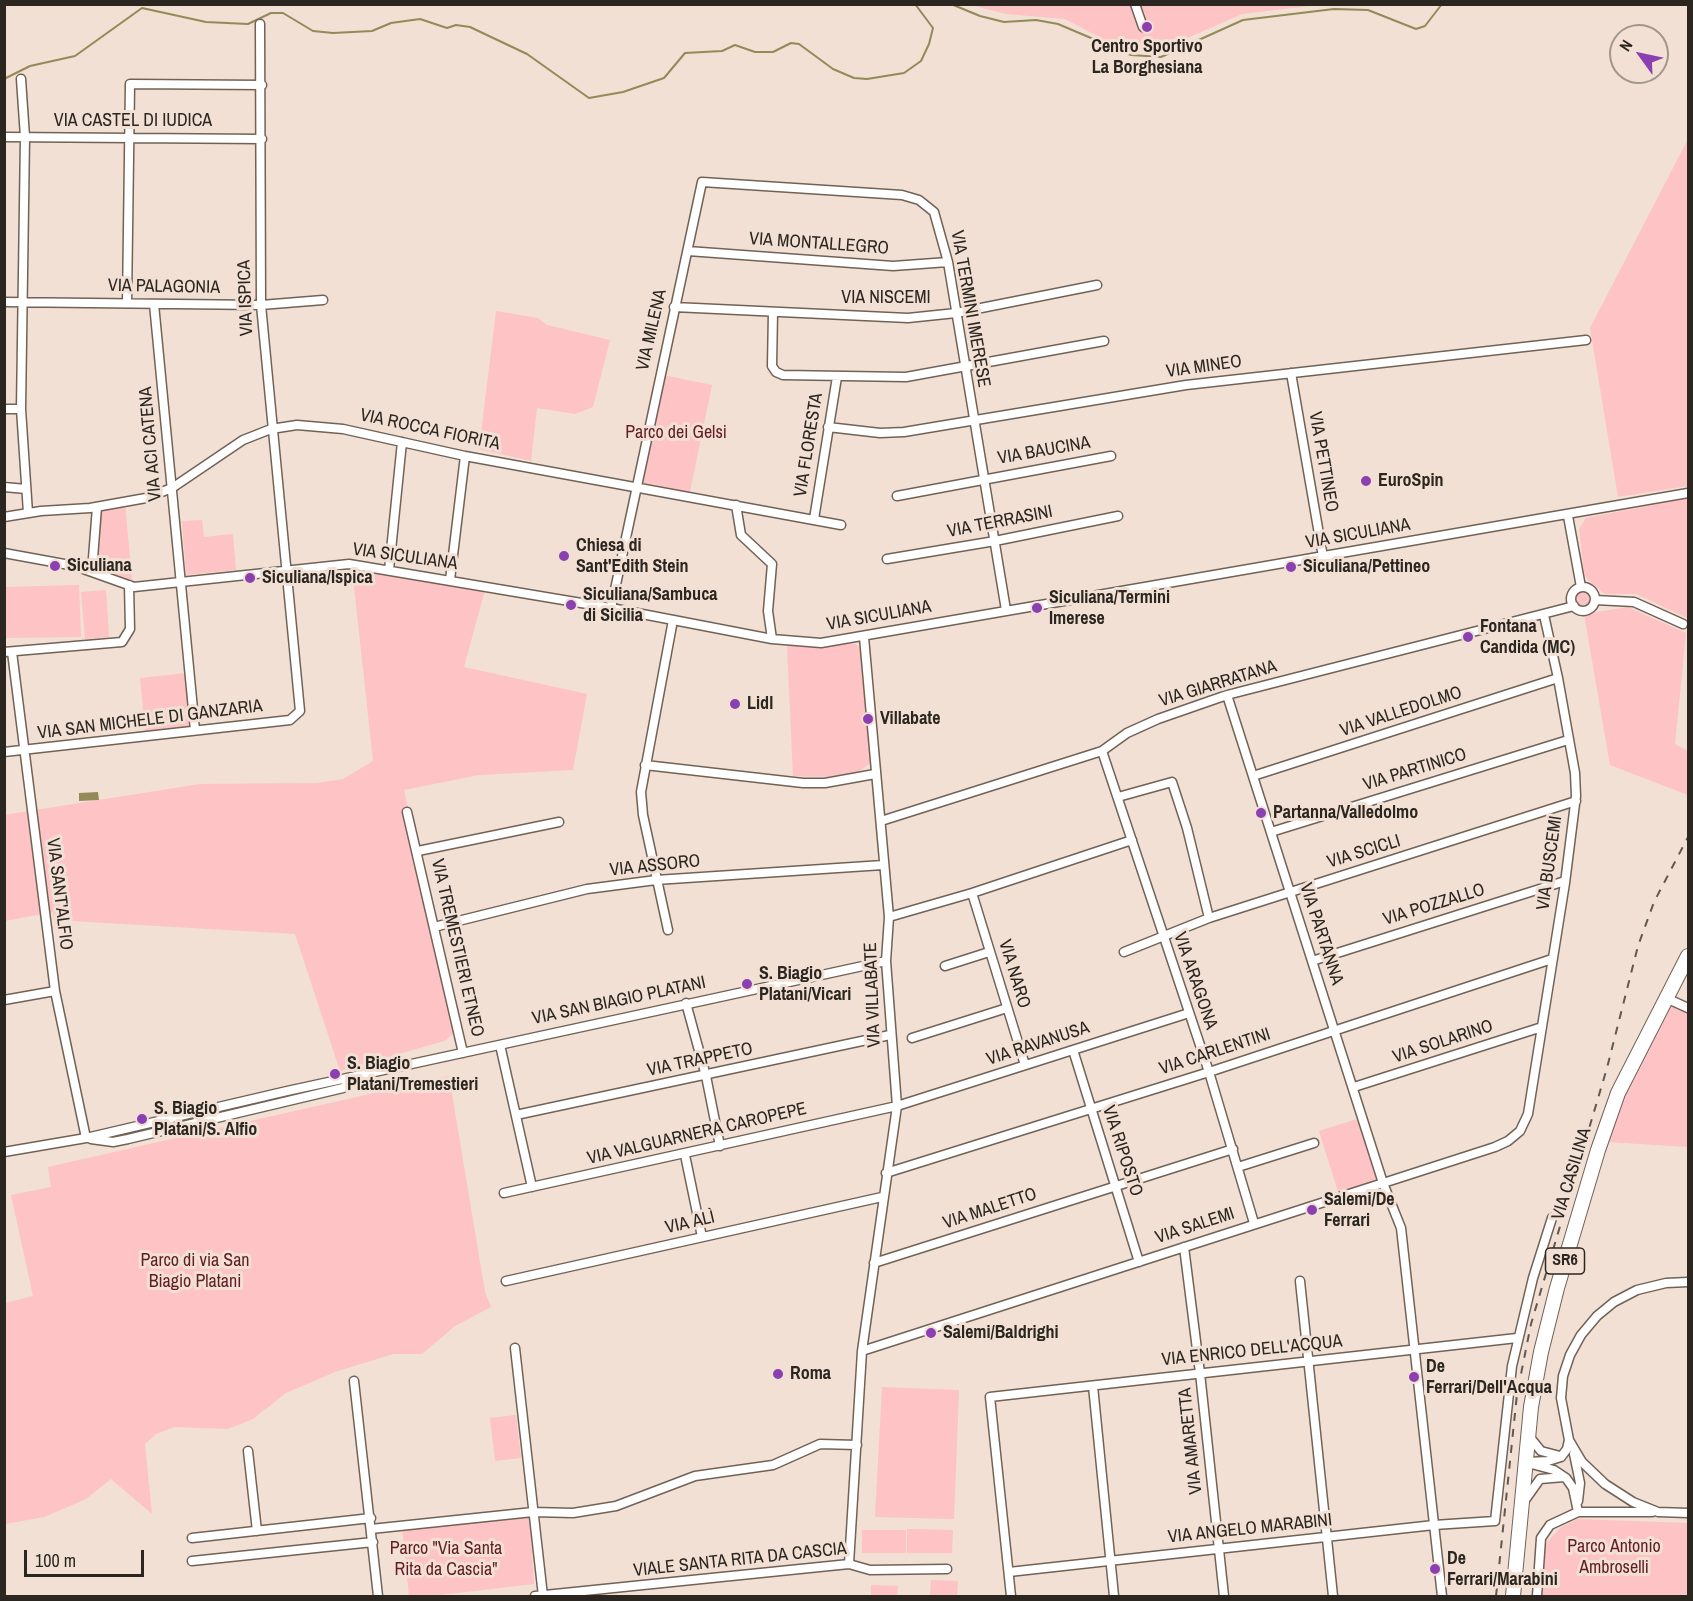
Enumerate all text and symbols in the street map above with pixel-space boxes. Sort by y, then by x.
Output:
marker: Centro Sportivo La Borghesiana [1140,20,1154,34]
north arrow [1609,24,1669,84]
text: N [1614,35,1637,55]
place label: Centro Sportivo La Borghesiana [1091,36,1203,78]
street label: VIA CASTEL DI IUDICA [54,110,212,132]
street label: VIA MONTALLEGRO [748,228,890,260]
street label: VIA TERMINI IMERESE [946,229,994,389]
street label: VIA ISPICA [234,259,258,337]
street label: VIA PALAGONIA [108,275,220,299]
street label: VIA MILENA [632,287,672,373]
street label: VIA NISCEMI [841,287,931,309]
street label: VIA MINEO [1165,351,1243,383]
street label: VIA ACI CATENA [135,386,167,502]
street label: VIA FLORESTA [790,392,828,498]
street label: VIA ROCCA FIORITA [358,405,502,455]
street label: VIA PETTINEO [1304,410,1342,514]
park label: Parco dei Gelsi [625,422,727,444]
street label: VIA BAUCINA [996,432,1092,470]
place label: EuroSpin [1378,470,1444,492]
marker: EuroSpin [1359,474,1373,488]
street label: VIA TERRASINI [946,501,1054,543]
street label: VIA SICULIANA [1304,514,1412,554]
place label: Chiesa di Sant'Edith Stein [576,535,689,578]
street label: VIA SICULIANA [351,539,459,575]
marker: Chiesa di Sant'Edith Stein [557,549,571,563]
place label: Siculiana [67,555,132,577]
place label: Siculiana/Pettineo [1303,556,1430,578]
marker: Siculiana [48,559,62,573]
marker: Siculiana/Pettineo [1284,560,1298,574]
place label: Siculiana/Ispica [262,567,373,589]
marker: Siculiana/Ispica [243,571,257,585]
place label: Siculiana/Sambuca di Sicilia [583,584,718,626]
place label: Siculiana/Termini Imerese [1049,587,1170,630]
street label: VIA SICULIANA [825,596,933,636]
marker: Siculiana/Sambuca di Sicilia [564,598,578,612]
marker: Siculiana/Termini Imerese [1030,601,1044,615]
place label: Fontana Candida (MC) [1480,616,1575,658]
marker: Fontana Candida (MC) [1461,630,1475,644]
street label: VIA GIARRATANA [1157,656,1279,712]
street label: VIA VALLEDOLMO [1337,682,1465,742]
place label: Lidl [747,693,773,715]
street label: VIA SAN MICHELE DI GANZARIA [36,695,264,745]
marker: Lidl [728,697,742,711]
place label: Villabate [880,708,940,730]
marker: Villabate [861,712,875,726]
street label: VIA PARTINICO [1361,744,1469,796]
place label: Partanna/Valledolmo [1273,802,1418,824]
marker: Partanna/Valledolmo [1254,806,1268,820]
street label: VIA BUSCEMI [1533,814,1567,912]
street label: VIA SCICLI [1325,831,1403,873]
street label: VIA SANT'ALFIO [41,837,77,951]
street label: VIA ASSORO [609,850,701,882]
street label: VIA TREMESTIERI ETNEO [426,857,488,1039]
street label: VIA POZZALLO [1381,879,1487,931]
street label: VIA PARTANNA [1294,880,1348,988]
street label: VIA ARAGONA [1168,929,1222,1033]
street label: VIA NARO [993,937,1035,1011]
street label: VIA VILLABATE [860,942,886,1048]
place label: S. Biagio Platani/Vicari [759,963,851,1006]
street label: VIA SAN BIAGIO PLATANI [530,972,708,1030]
marker: S. Biagio Platani/Vicari [740,977,754,991]
street label: VIA SOLARINO [1390,1016,1496,1068]
street label: VIA RAVANUSA [984,1017,1092,1071]
street label: VIA CARLENTINI [1157,1024,1273,1080]
street label: VIA TRAPPETO [645,1038,755,1082]
place label: S. Biagio Platani/Tremestieri [347,1053,478,1096]
marker: S. Biagio Platani/Tremestieri [328,1067,342,1081]
place label: S. Biagio Platani/S. Alfio [154,1098,257,1140]
street label: VIA VALGUARNERA CAROPEPE [585,1098,809,1170]
street label: VIA RIPOSTO [1097,1103,1147,1199]
marker: S. Biagio Platani/S. Alfio [135,1112,149,1126]
street label: VIA CASILINA [1548,1125,1596,1223]
street label: VIA MALETTO [940,1184,1040,1234]
place label: Salemi/De Ferrari [1324,1189,1395,1232]
street label: VIA SALEMI [1153,1203,1237,1249]
marker: Salemi/De Ferrari [1305,1203,1319,1217]
street label: VIA ALÌ [663,1207,717,1239]
road number: SR6 [1546,1248,1584,1274]
park label: Parco di via San Biagio Platani [140,1250,250,1292]
place label: Salemi/Baldrighi [943,1322,1059,1344]
marker: Salemi/Baldrighi [924,1326,938,1340]
street label: VIA ENRICO DELL'ACQUA [1161,1331,1343,1371]
place label: De Ferrari/Dell'Acqua [1426,1356,1552,1398]
place label: Roma [790,1363,831,1385]
marker: Roma [771,1367,785,1381]
marker: De Ferrari/Dell'Acqua [1407,1370,1421,1384]
street label: VIA AMARETTA [1175,1387,1207,1495]
street label: VIA ANGELO MARABINI [1167,1510,1333,1548]
park label: Parco Antonio Ambroselli [1567,1536,1661,1578]
scale bar [27,1538,147,1576]
park label: Parco "Via Santa Rita da Cascia" [390,1538,502,1580]
street label: VIALE SANTA RITA DA CASCIA [632,1538,848,1582]
text: 100 m [35,1548,76,1573]
place label: De Ferrari/Marabini [1447,1548,1558,1590]
marker: De Ferrari/Marabini [1428,1562,1442,1576]

